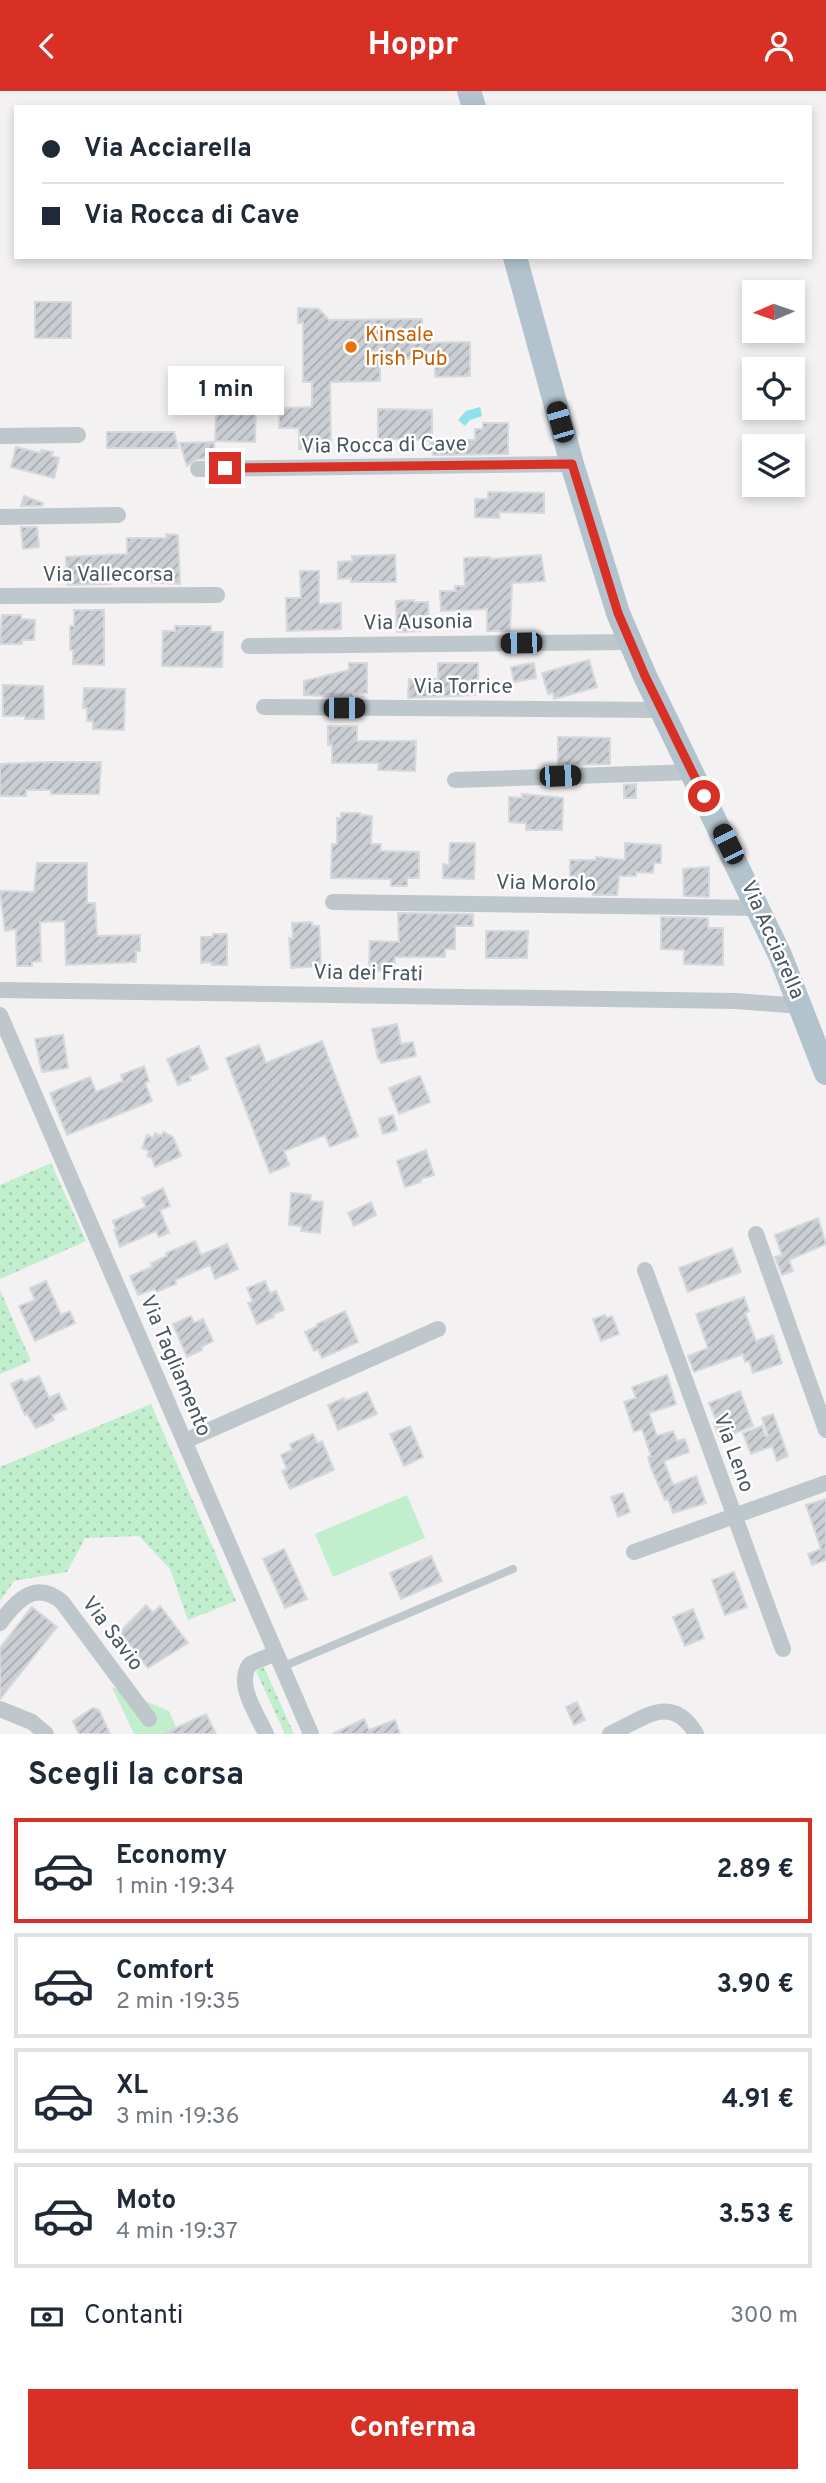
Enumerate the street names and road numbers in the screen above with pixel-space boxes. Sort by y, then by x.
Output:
street label: Via Rocca di Cave [301,431,467,461]
street label: Via Vallecorsa [42,562,174,589]
street label: Via Ausonia [363,609,473,637]
street label: Via Torrice [413,674,513,701]
street label: Via Morolo [496,870,596,898]
street label: Via Acciarella [734,876,810,1004]
street label: Via dei Frati [313,960,423,988]
street label: Via Tagliamento [133,1291,217,1441]
street label: Via Leno [706,1410,760,1496]
street label: Via Savio [75,1591,149,1677]

